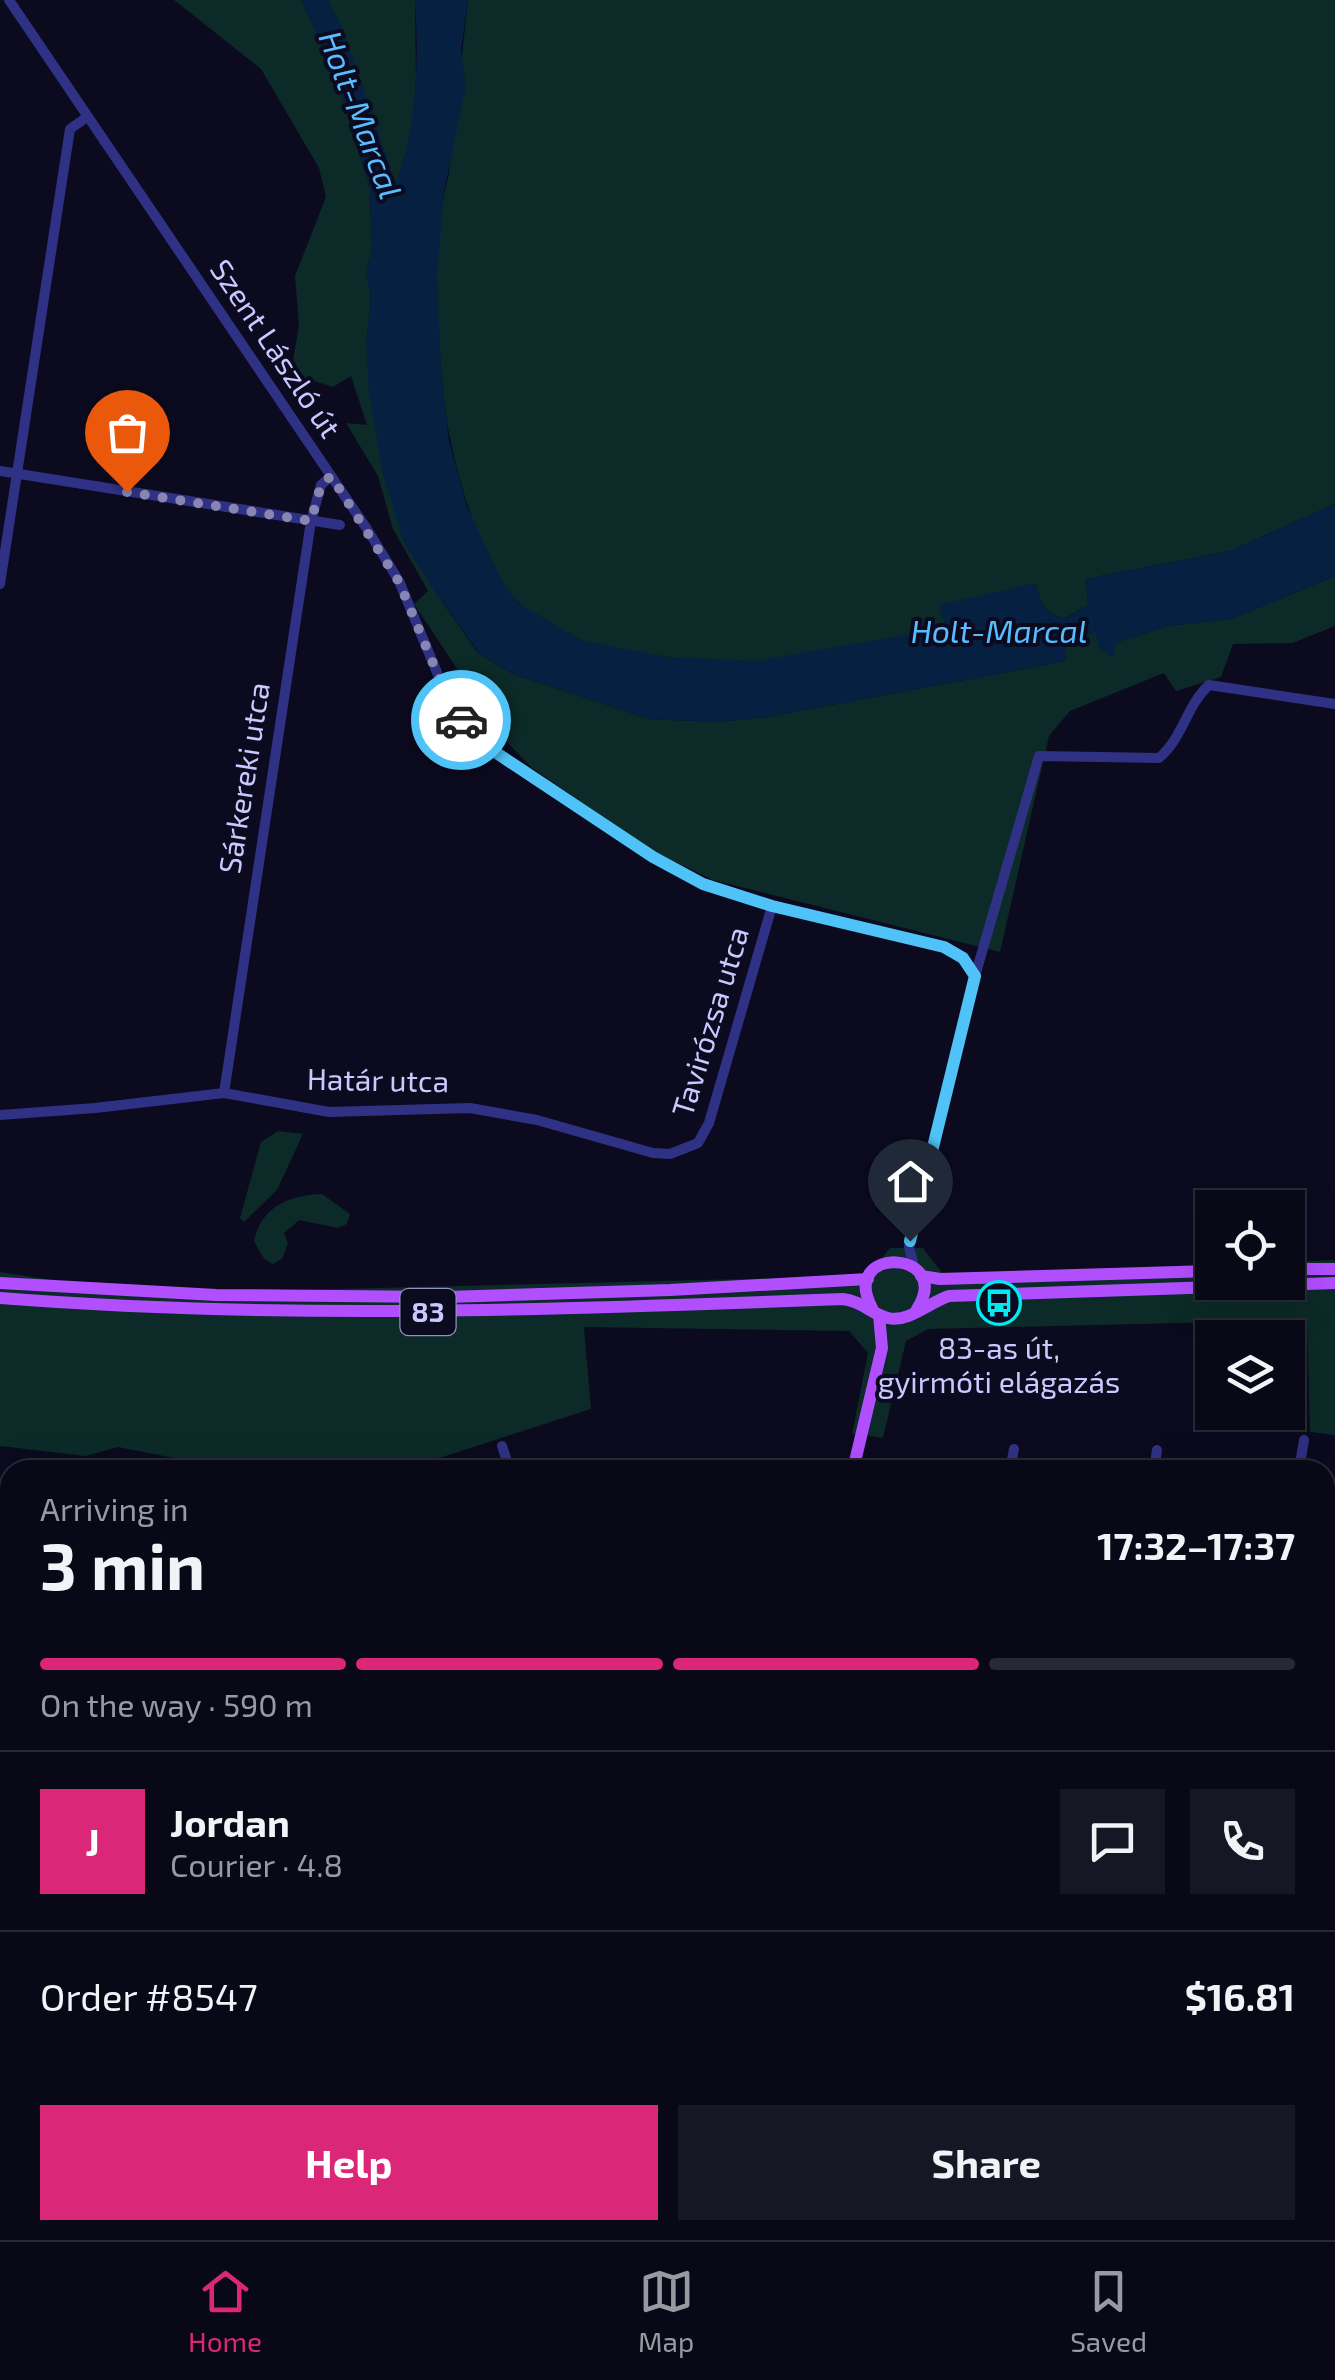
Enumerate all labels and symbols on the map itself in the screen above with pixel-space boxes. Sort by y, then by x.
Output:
water label: Holt-Marcal [312,25,411,204]
street label: Szent László út [204,252,350,444]
pin [85,390,170,493]
water label: Holt-Marcal [911,611,1087,649]
courier [411,670,511,770]
street label: Sárkereki utca [210,680,276,876]
street label: Tavirózsa utca [663,922,755,1121]
street label: Határ utca [307,1060,449,1098]
pin [868,1139,953,1242]
bus stop icon: 83-as út, gyirmóti elágazás [976,1280,1022,1326]
road number: 83 [400,1289,456,1335]
place label: 83-as út, gyirmóti elágazás [878,1329,1120,1399]

